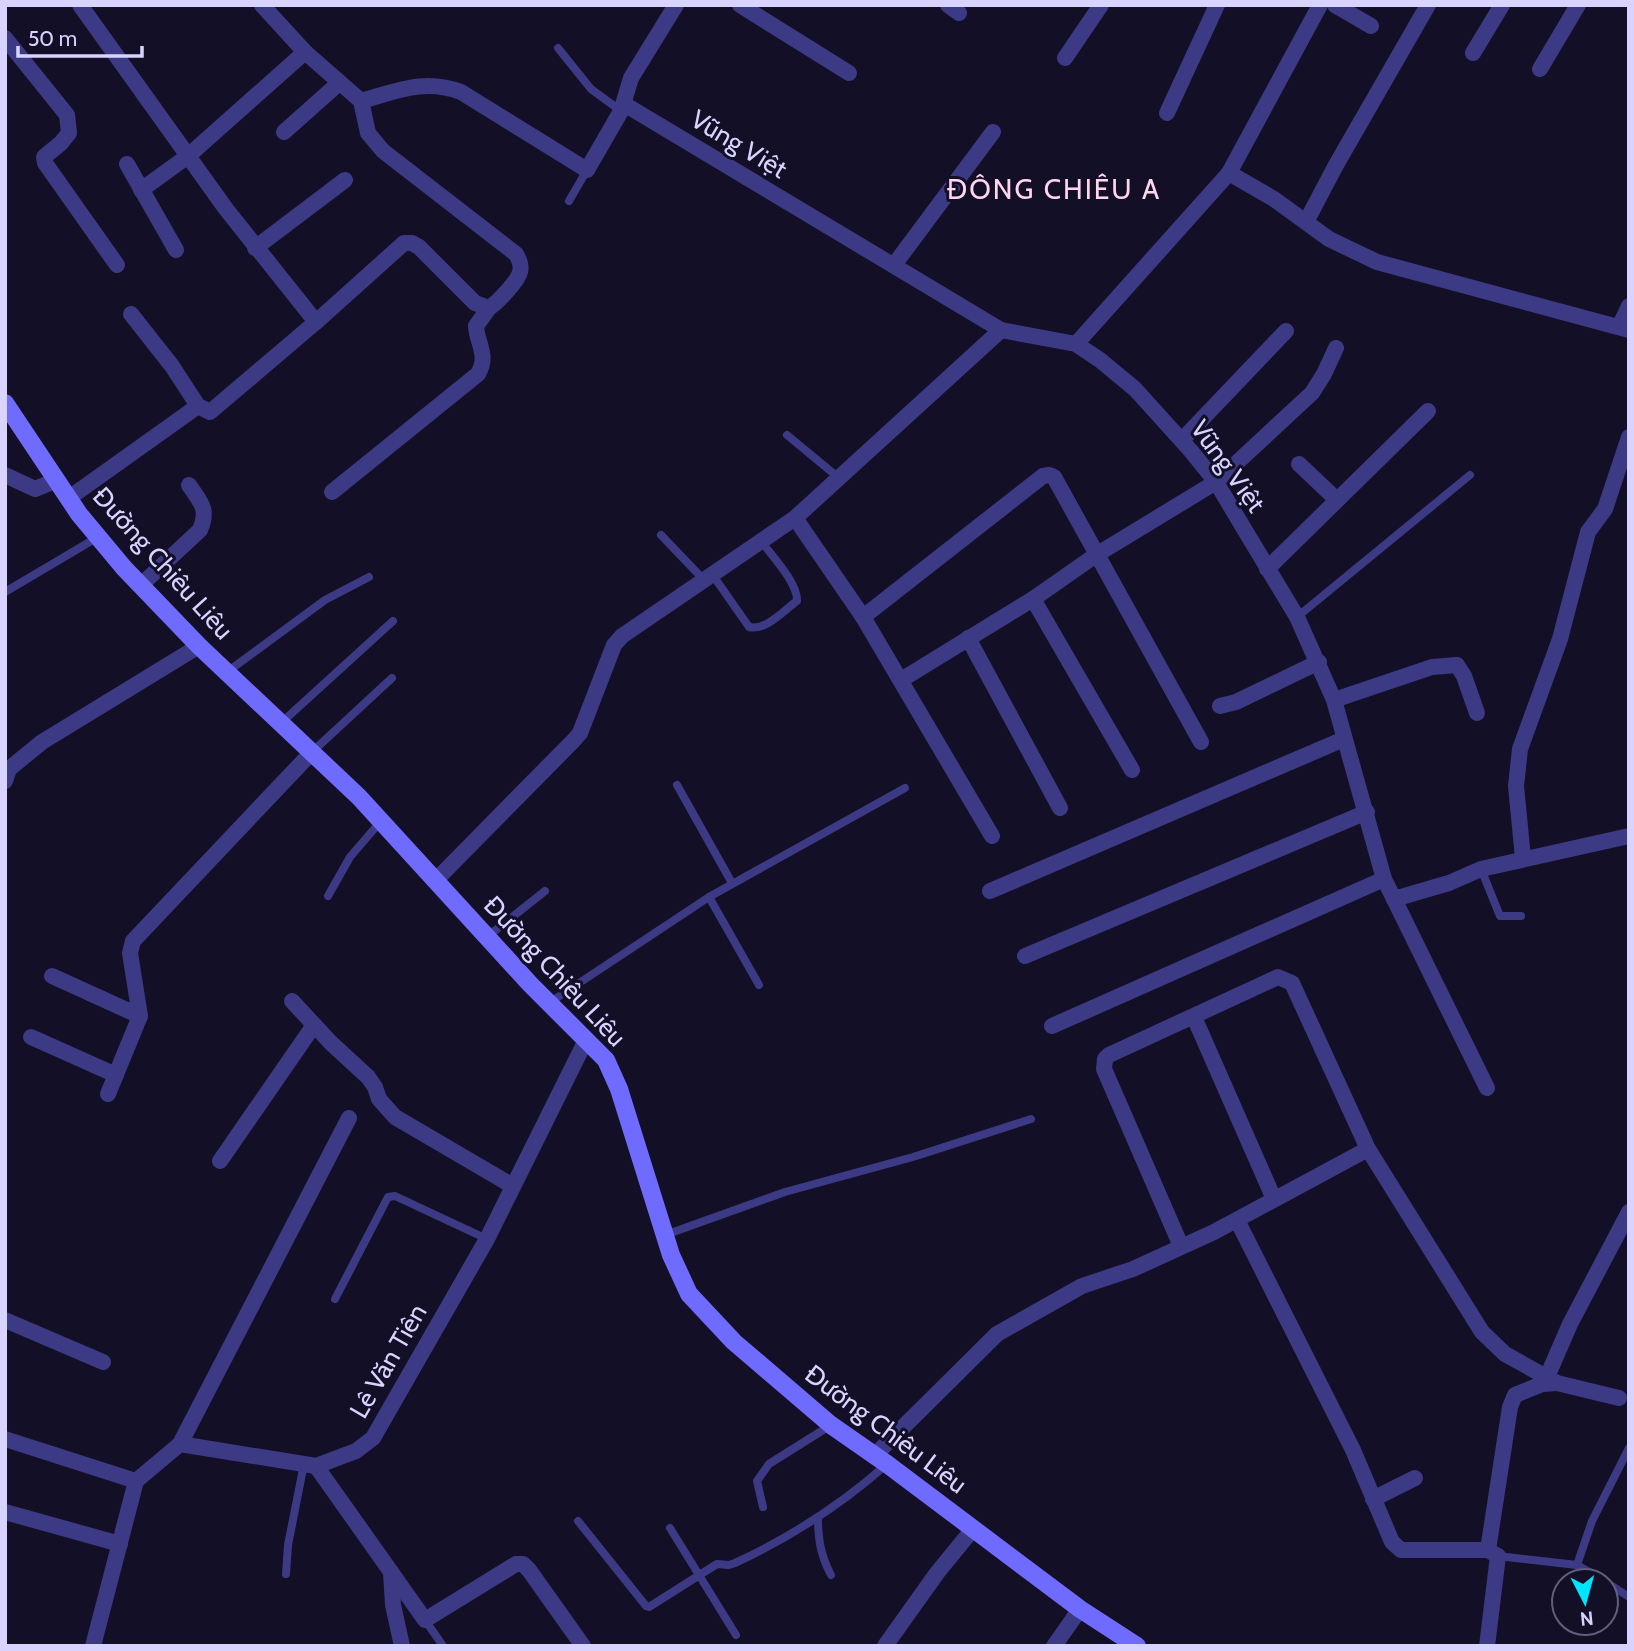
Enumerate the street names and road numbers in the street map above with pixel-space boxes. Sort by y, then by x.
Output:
street label: Vũng Việt [685,103,793,185]
street label: Vũng Việt [1184,414,1272,519]
street label: Đường Chiêu Liêu [86,480,240,646]
street label: Đường Chiêu Liêu [477,889,633,1053]
street label: Lê Văn Tiên [342,1298,434,1424]
street label: Đường Chiêu Liêu [799,1358,973,1500]

